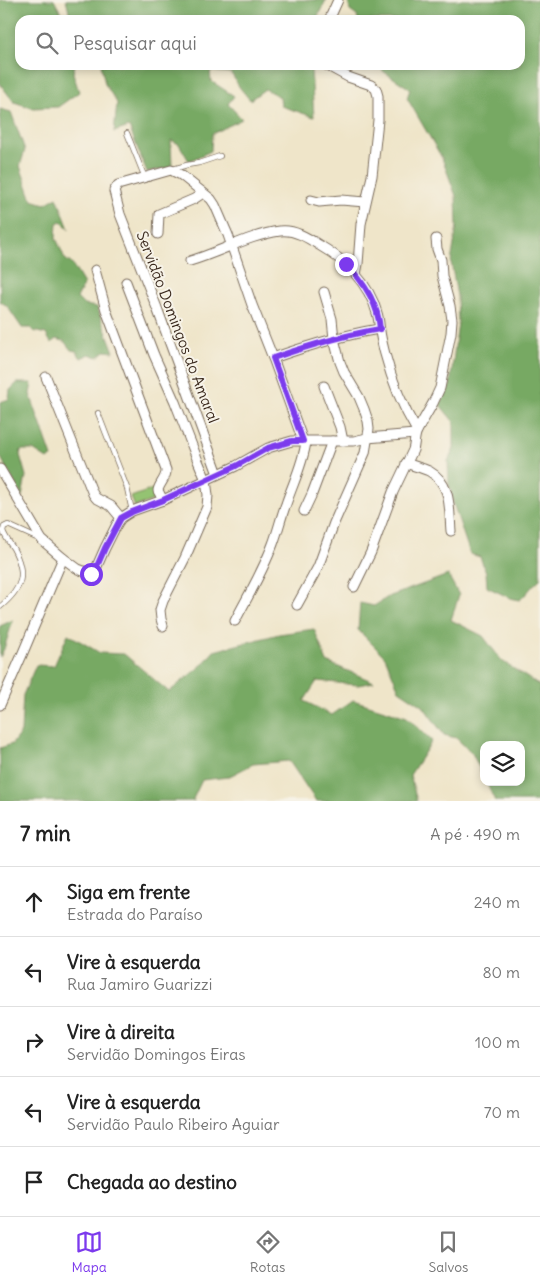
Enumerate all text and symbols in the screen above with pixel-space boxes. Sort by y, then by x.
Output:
search box [15,15,525,70]
icon: search [33,29,61,57]
text: Pesquisar aqui [73,31,197,55]
street label: Servidão Domingos do Amaral [133,228,223,426]
route end [335,253,358,276]
route start [80,563,103,586]
map controls [480,741,525,786]
button: layers [480,741,525,786]
text: 7 min [20,820,71,847]
text: A pé · 490 m [430,824,520,844]
text: Siga em frente [67,880,190,904]
icon: ahead [20,888,48,916]
text: 240 m [474,892,520,912]
text: Estrada do Paraíso [67,904,203,924]
text: Vire à esquerda [67,950,201,974]
icon: left [20,958,48,986]
text: 80 m [482,962,520,982]
text: Rua Jamiro Guarizzi [67,974,212,994]
text: Vire à direita [67,1020,175,1044]
icon: right [20,1028,48,1056]
text: 100 m [475,1032,520,1052]
text: Servidão Domingos Eiras [67,1044,246,1064]
text: Vire à esquerda [67,1090,201,1114]
icon: left [20,1098,48,1126]
text: 70 m [484,1102,520,1122]
text: Servidão Paulo Ribeiro Aguiar [67,1114,279,1134]
icon: arrive [20,1168,48,1196]
text: Chegada ao destino [67,1170,237,1194]
tab: Mapa [72,1228,107,1276]
tab: Rotas [250,1228,285,1276]
tab: Salvos [429,1228,468,1276]

